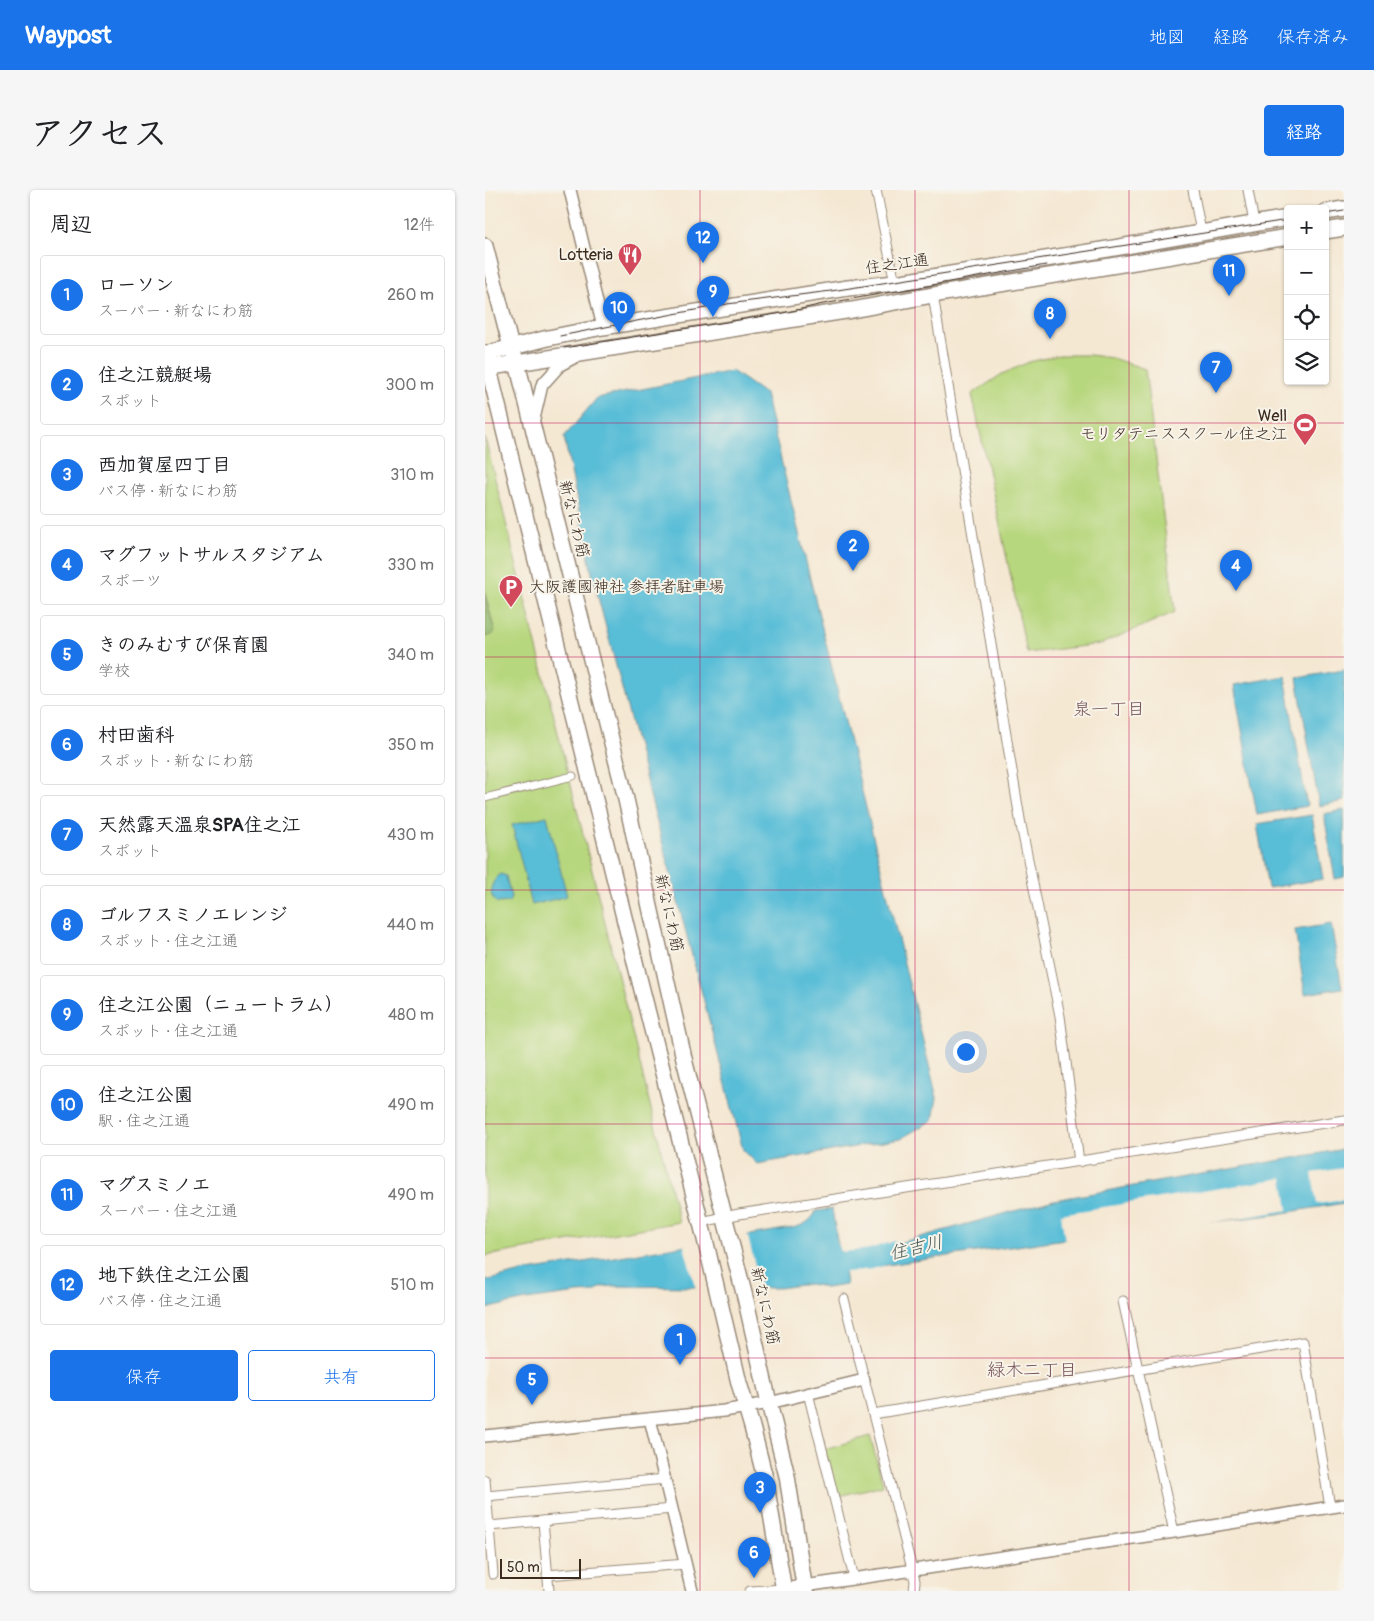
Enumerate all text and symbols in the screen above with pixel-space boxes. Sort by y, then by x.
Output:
text: Waypost [25,21,112,50]
text: 地図 [1149,26,1185,49]
text: 経路 [1213,26,1249,49]
text: 保存済み [1277,26,1349,49]
button: 経路 [1264,105,1344,156]
text: アクセス [30,112,168,156]
map controls [1284,205,1329,385]
button: + [1284,205,1329,250]
text: 周辺 [50,211,92,238]
text: 12件 [404,215,435,235]
pin: 12 [687,222,719,263]
restaurant icon: Lotteria [617,242,643,276]
place label: Lotteria [559,245,613,265]
street label: 住之江通 [864,250,930,278]
button: − [1284,250,1329,295]
pin: 11 [1213,255,1245,296]
text: ローソン [98,273,174,297]
pin: 9 [697,276,729,317]
text: 1 [64,285,70,305]
text: 260 m [387,285,434,305]
pin: 10 [603,292,635,333]
button: locate [1284,295,1329,340]
pin: 8 [1034,298,1066,339]
text: スーパー · 新なにわ筋 [98,301,253,321]
button: layers [1284,340,1329,385]
pin: 7 [1200,352,1232,393]
text: 住之江競艇場 [98,363,212,387]
text: 2 [63,375,71,395]
text: 300 m [386,375,434,395]
text: スポット [98,391,162,411]
place label: Well モリタテニススクール住之江 [1080,406,1287,444]
sports icon: Well モリタテニススクール住之江 [1292,412,1318,446]
text: 西加賀屋四丁目 [98,453,231,477]
text: 3 [63,465,71,485]
text: 310 m [390,465,434,485]
street label: 新なにわ筋 [555,478,593,560]
text: バス停 · 新なにわ筋 [98,481,238,501]
pin: 2 [837,530,869,571]
text: マグフットサルスタジアム [98,543,325,567]
pin: 4 [1220,550,1252,591]
text: 4 [62,555,72,575]
text: 330 m [388,555,434,575]
text: スポーツ [98,571,162,591]
parking icon: 大阪護國神社 参拝者駐車場 [498,574,524,608]
place label: 大阪護國神社 参拝者駐車場 [529,577,724,597]
text: きのみむすび保育園 [98,633,269,657]
text: 5 [63,645,71,665]
text: 340 m [387,645,434,665]
text: 学校 [98,661,130,681]
district label: 泉一丁目 [1073,698,1145,721]
text: 村田歯科 [98,723,174,747]
text: 6 [62,735,72,755]
text: 350 m [388,735,434,755]
text: スポット · 新なにわ筋 [98,751,254,771]
text: 天然露天溫泉SPA住之江 [98,813,301,837]
text: 7 [63,825,71,845]
text: 430 m [387,825,434,845]
text: スポット [98,841,162,861]
street label: 新なにわ筋 [650,872,688,954]
text: ゴルフスミノエレンジ [98,903,287,927]
text: 8 [63,915,71,935]
text: 440 m [387,915,434,935]
text: スポット · 住之江通 [98,931,238,951]
text: 住之江公園（ニュートラム） [98,993,343,1017]
text: 9 [63,1005,71,1025]
text: 480 m [388,1005,434,1025]
text: スポット · 住之江通 [98,1021,238,1041]
your location [953,1039,979,1065]
text: 住之江公園 [98,1083,193,1107]
text: 10 [58,1095,76,1115]
text: 490 m [388,1095,434,1115]
text: 駅 · 住之江通 [98,1111,190,1131]
text: マグスミノエ [98,1173,210,1197]
text: 11 [61,1185,73,1205]
text: 490 m [388,1185,434,1205]
text: スーパー · 住之江通 [98,1201,237,1221]
water label: 住吉川 [887,1231,945,1265]
text: 地下鉄住之江公園 [98,1263,250,1287]
street label: 新なにわ筋 [746,1265,784,1347]
text: 12 [59,1275,75,1295]
text: 510 m [390,1275,434,1295]
text: バス停 · 住之江通 [98,1291,222,1311]
pin: 1 [664,1324,696,1365]
button: 保存 [50,1350,238,1401]
button: 共有 [248,1350,435,1401]
district label: 緑木二丁目 [987,1359,1077,1382]
pin: 5 [516,1364,548,1405]
pin: 3 [744,1472,776,1513]
pin: 6 [738,1537,770,1578]
scale bar [500,1556,581,1579]
text: 50 m [507,1559,540,1576]

